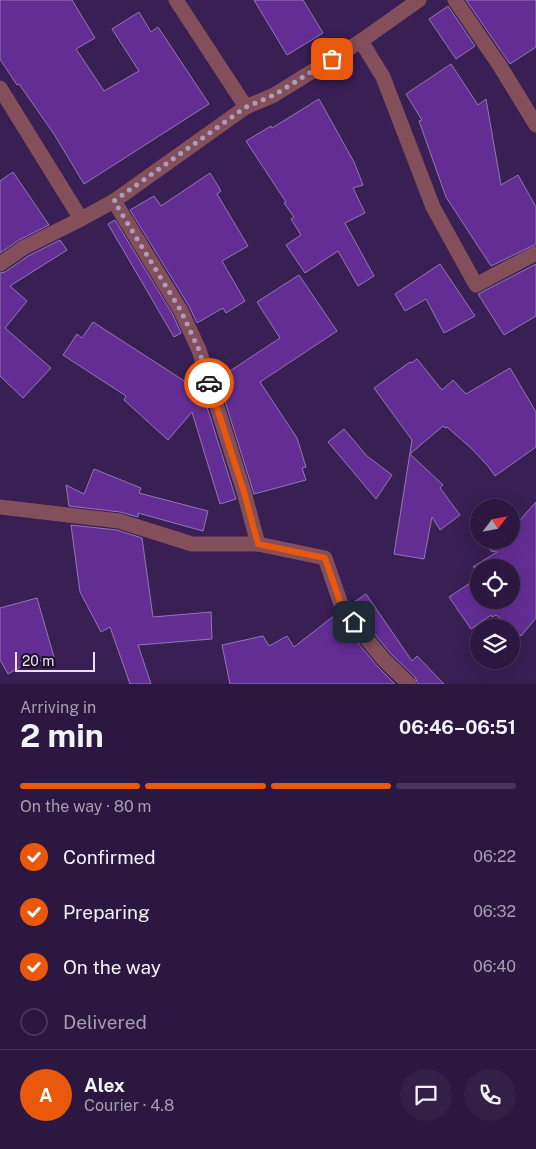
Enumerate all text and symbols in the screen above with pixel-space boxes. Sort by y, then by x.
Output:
pin [311,38,353,80]
icon: bag [318,45,346,73]
courier [184,358,234,408]
icon: car [195,369,223,397]
north arrow [470,499,520,549]
map controls [470,499,520,669]
button: locate [470,559,520,609]
pin [333,601,375,643]
icon: home [340,608,368,636]
button: layers [470,619,520,669]
scale bar [15,649,95,672]
text: 20 m [22,653,54,669]
text: Arriving in [20,698,96,717]
text: 06:46–06:51 [399,716,516,738]
text: 2 min [20,717,104,754]
text: On the way · 80 m [20,797,151,816]
icon: check [20,843,48,871]
text: Confirmed [63,846,156,868]
text: 06:22 [473,847,516,866]
icon: check [20,898,48,926]
text: Preparing [63,901,150,923]
text: 06:32 [473,902,516,921]
icon: check [20,953,48,981]
text: On the way [63,956,161,978]
text: 06:40 [473,957,516,976]
text: Delivered [63,1011,147,1033]
button: chat [400,1069,452,1121]
button: phone [464,1069,516,1121]
text: Alex [84,1074,125,1096]
text: A [39,1084,53,1106]
text: Courier · 4.8 [84,1096,174,1115]

